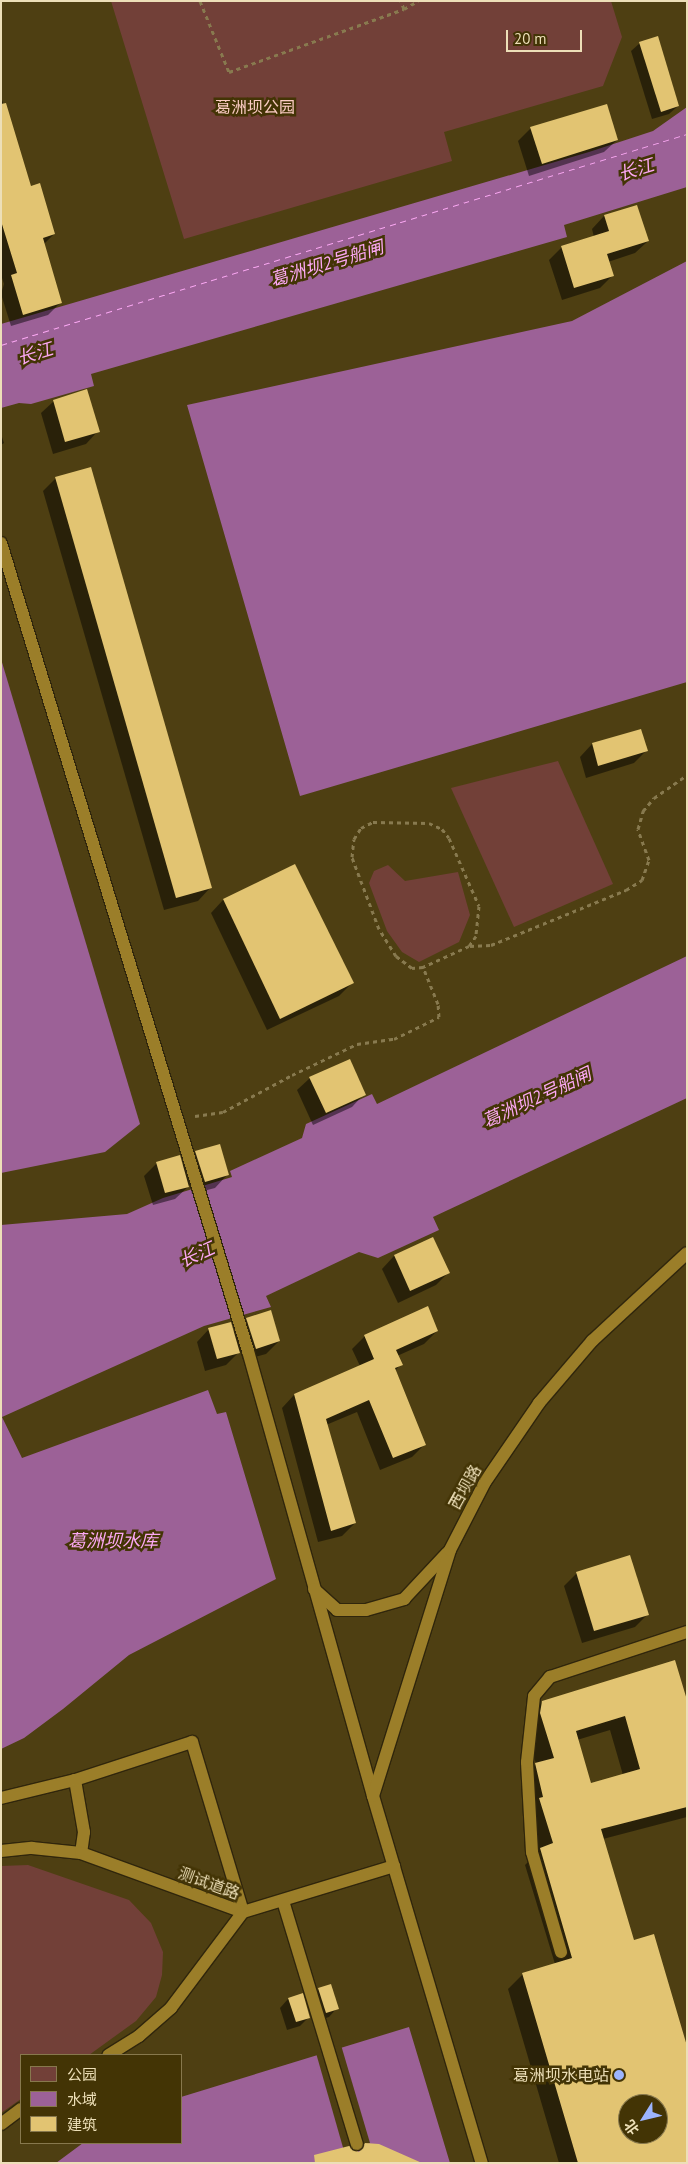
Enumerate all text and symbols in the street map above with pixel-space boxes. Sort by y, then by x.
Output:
scale bar [508,20,584,52]
text: 20 m [514,29,547,48]
park label: 葛洲坝公园 [215,97,295,117]
water label: 长江 [616,154,656,186]
water label: 葛洲坝2号船闸 [268,237,386,291]
water label: 长江 [15,338,55,370]
water label: 葛洲坝2号船闸 [479,1063,595,1133]
water label: 长江 [176,1238,218,1272]
street label: 西坝路 [445,1461,485,1513]
water label: 葛洲坝水库 [68,1530,158,1552]
street label: 测试道路 [176,1863,242,1903]
legend [20,2054,182,2144]
text: 公园 [67,2065,97,2084]
place label: 葛洲坝水电站 [513,2065,609,2085]
marker: 葛洲坝水电站 [613,2069,625,2081]
text: 水域 [67,2090,97,2109]
north arrow [618,2094,668,2144]
text: 建筑 [67,2115,97,2134]
text: 北 [620,2116,643,2138]

